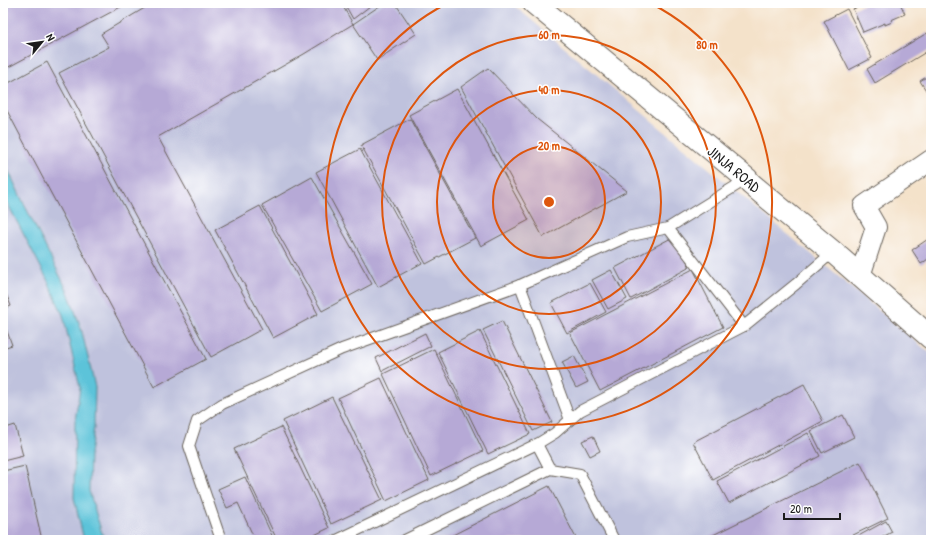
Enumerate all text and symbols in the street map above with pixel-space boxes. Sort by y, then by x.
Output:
north arrow [22,22,62,62]
text: 60 m [538,26,560,43]
text: N [43,31,58,43]
text: 80 m [696,36,718,53]
text: 40 m [539,81,559,98]
text: 20 m [538,137,560,154]
street label: JINJA ROAD [703,141,766,198]
centre of rings [542,195,556,209]
scale bar [784,495,840,521]
text: 20 m [790,500,812,517]

